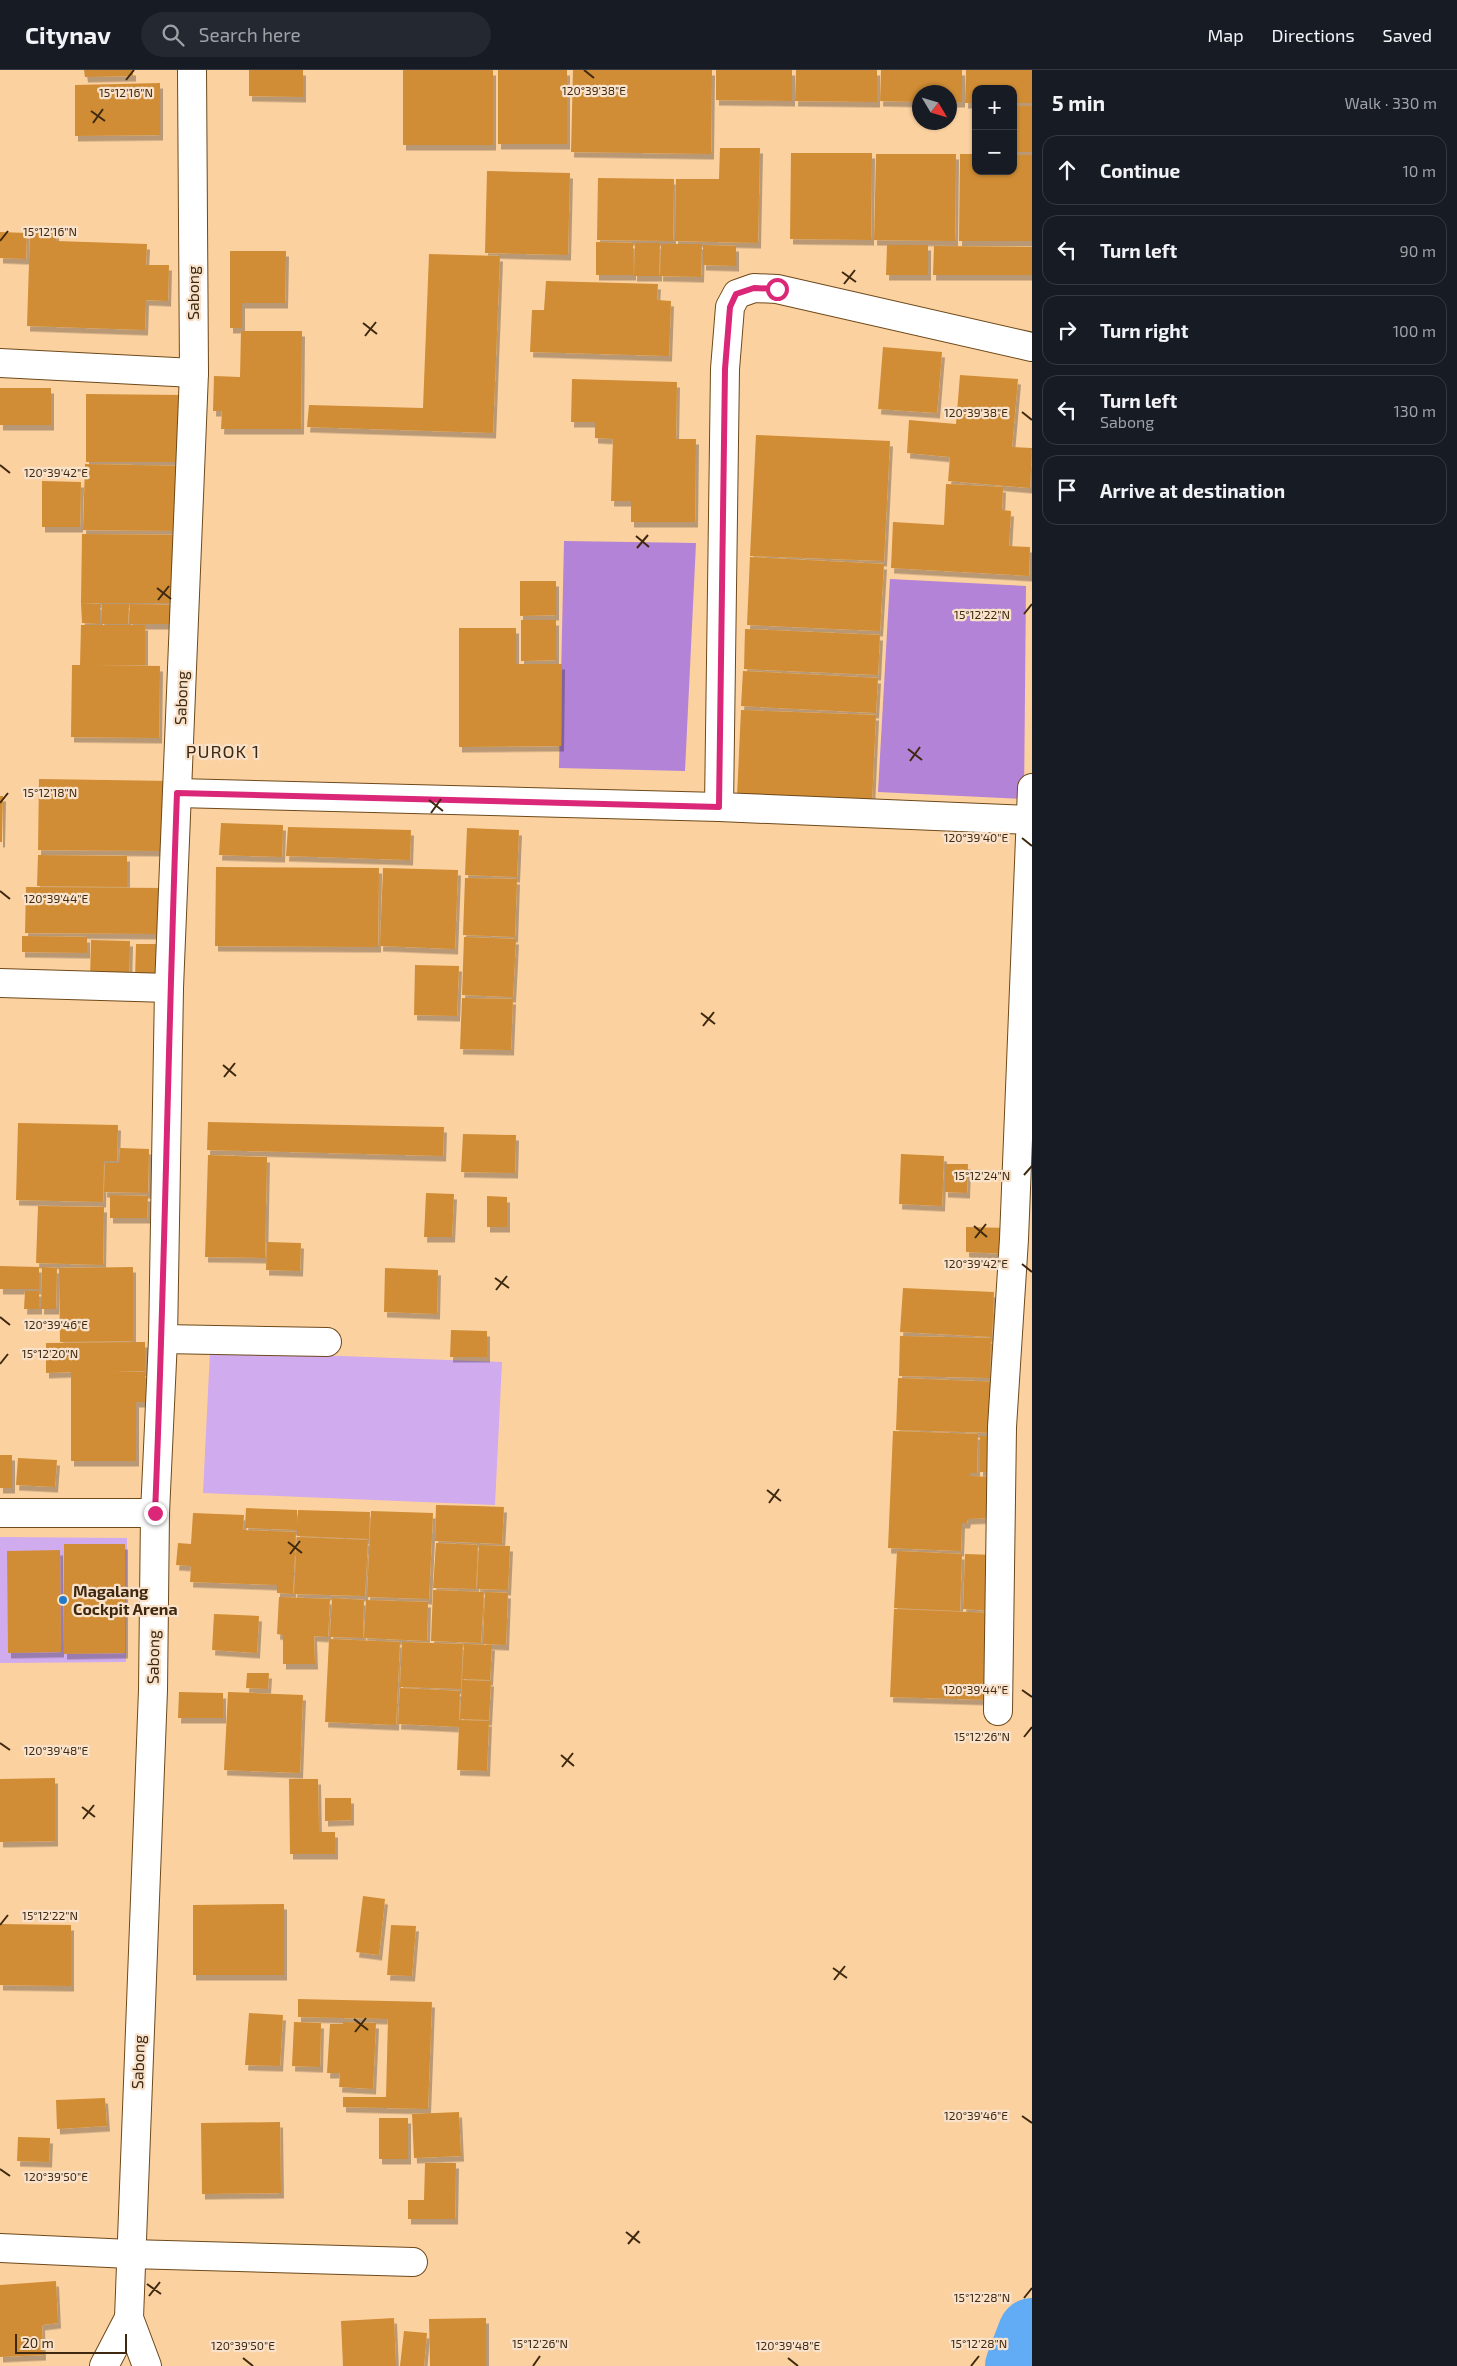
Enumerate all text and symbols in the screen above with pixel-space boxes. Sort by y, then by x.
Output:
search box [141,12,491,57]
text: Citynav [25,20,111,49]
icon: search [159,21,187,49]
text: Search here [199,23,301,46]
text: Map [1207,24,1244,46]
text: Directions [1272,24,1355,46]
text: Saved [1383,24,1432,46]
text: 120°39'38"E [562,83,626,97]
text: 15°12'16"N [99,85,153,99]
north arrow [912,85,957,130]
map controls [972,85,1017,175]
button: + [972,85,1017,130]
text: 5 min [1052,90,1105,115]
text: Walk · 330 m [1345,93,1437,112]
button: − [972,130,1017,175]
icon: ahead [1053,156,1081,184]
text: Continue [1100,159,1180,182]
text: 10 m [1402,161,1436,180]
text: 15°12'16"N [23,224,77,238]
icon: left [1053,236,1081,264]
text: Turn left [1100,239,1177,262]
text: 90 m [1400,241,1436,260]
street label: Sabong [183,266,202,320]
route start [766,278,789,301]
icon: right [1053,316,1081,344]
text: Turn right [1100,319,1188,342]
text: 100 m [1393,321,1436,340]
text: Turn left [1100,389,1177,412]
icon: left [1053,396,1081,424]
text: 130 m [1394,401,1436,420]
text: 120°39'38"E [944,405,1008,419]
text: Sabong [1100,412,1154,431]
text: 120°39'42"E [24,465,88,479]
icon: arrive [1053,476,1081,504]
text: Arrive at destination [1100,479,1285,502]
text: 15°12'22"N [954,607,1010,621]
street label: Sabong [170,671,191,725]
district label: PUROK 1 [186,740,260,762]
text: 15°12'18"N [23,785,77,799]
text: 120°39'40"E [944,830,1009,844]
text: 120°39'44"E [24,891,89,905]
text: 15°12'24"N [954,1168,1010,1182]
text: 120°39'42"E [944,1256,1008,1270]
text: 120°39'46"E [24,1317,88,1331]
text: 15°12'20"N [22,1346,78,1360]
route end [144,1502,167,1525]
place label: Magalang Cockpit Arena [73,1581,178,1618]
marker: Magalang Cockpit Arena [57,1594,69,1606]
street label: Sabong [143,1630,162,1684]
text: 120°39'44"E [944,1682,1009,1696]
text: 15°12'26"N [954,1729,1010,1743]
text: 120°39'48"E [24,1743,89,1757]
text: 15°12'22"N [22,1908,78,1922]
street label: Sabong [127,2035,148,2089]
text: 120°39'46"E [944,2108,1008,2122]
text: 120°39'50"E [24,2169,88,2183]
text: 15°12'28"N [954,2290,1010,2304]
scale bar [15,2331,128,2354]
text: 20 m [22,2334,54,2351]
text: 15°12'26"N [512,2336,568,2350]
text: 15°12'28"N [951,2336,1007,2350]
text: 120°39'50"E [211,2338,275,2352]
text: 120°39'48"E [756,2338,821,2352]

